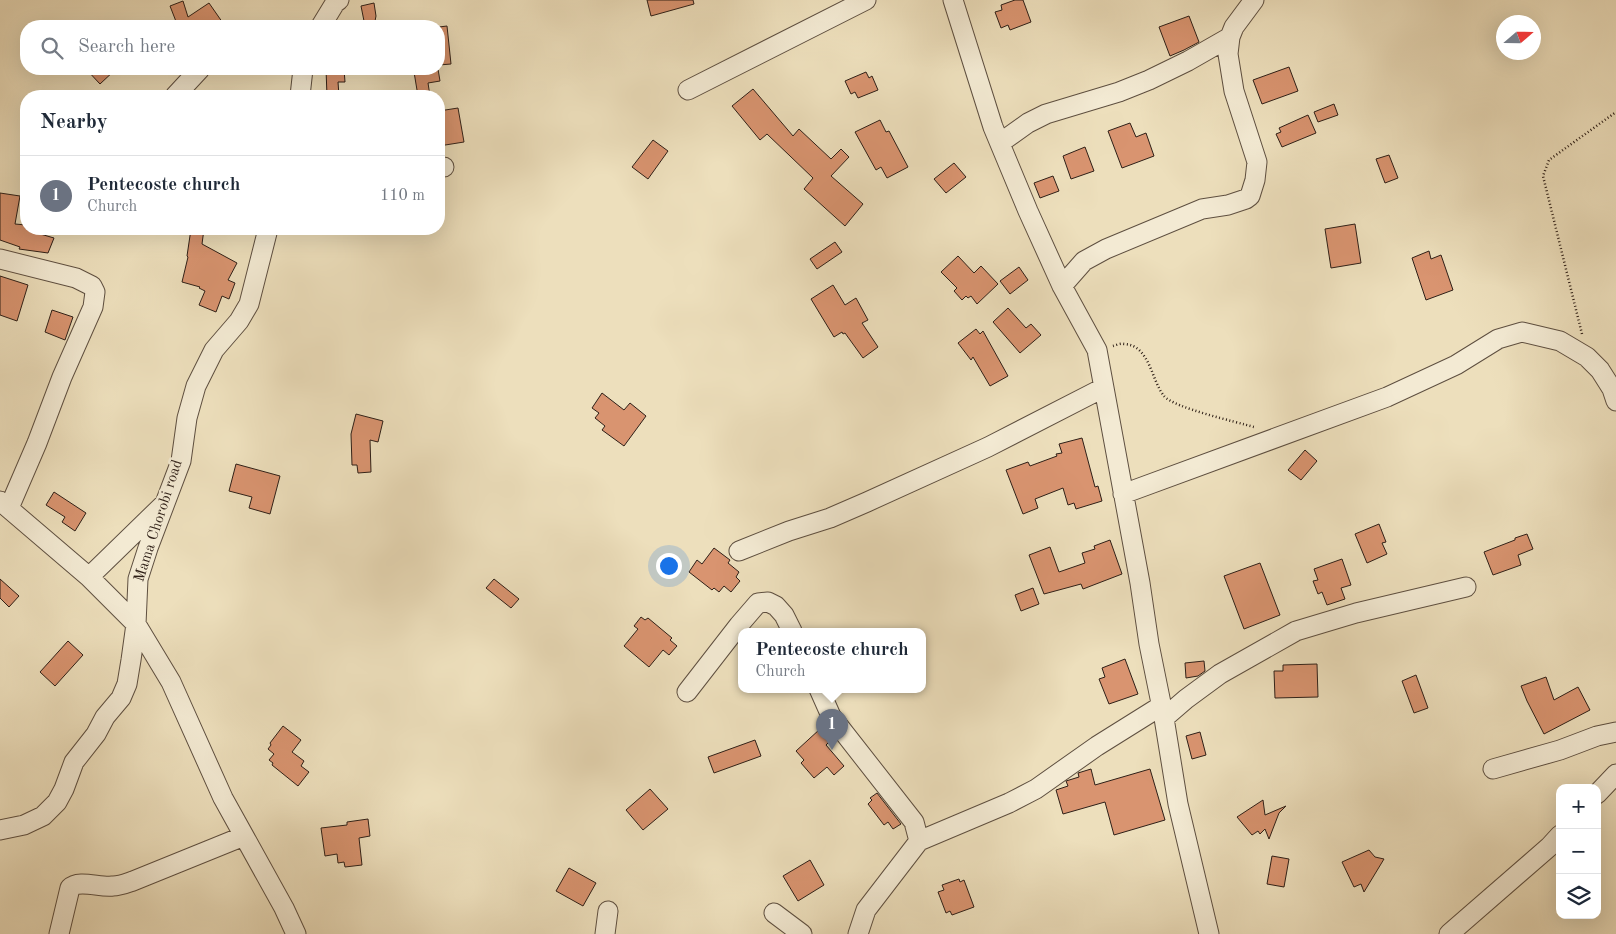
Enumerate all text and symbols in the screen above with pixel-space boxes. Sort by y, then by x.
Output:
north arrow [1496,15,1541,60]
search box [20,20,445,75]
icon: search [38,34,66,62]
text: Search here [78,38,175,57]
text: Nearby [40,112,108,133]
text: Pentecoste church [87,176,240,195]
text: 1 [51,188,61,204]
text: 110 m [380,188,425,204]
text: Church [87,199,137,215]
street label: Mama Chorobi road [132,458,186,584]
your location [656,553,682,579]
popup [738,628,926,693]
text: Pentecoste church [755,641,909,660]
text: Church [755,664,806,680]
pin: 1 [816,709,848,750]
map controls [1556,784,1601,919]
button: + [1556,784,1601,829]
button: − [1556,829,1601,874]
button: layers [1556,874,1601,919]

